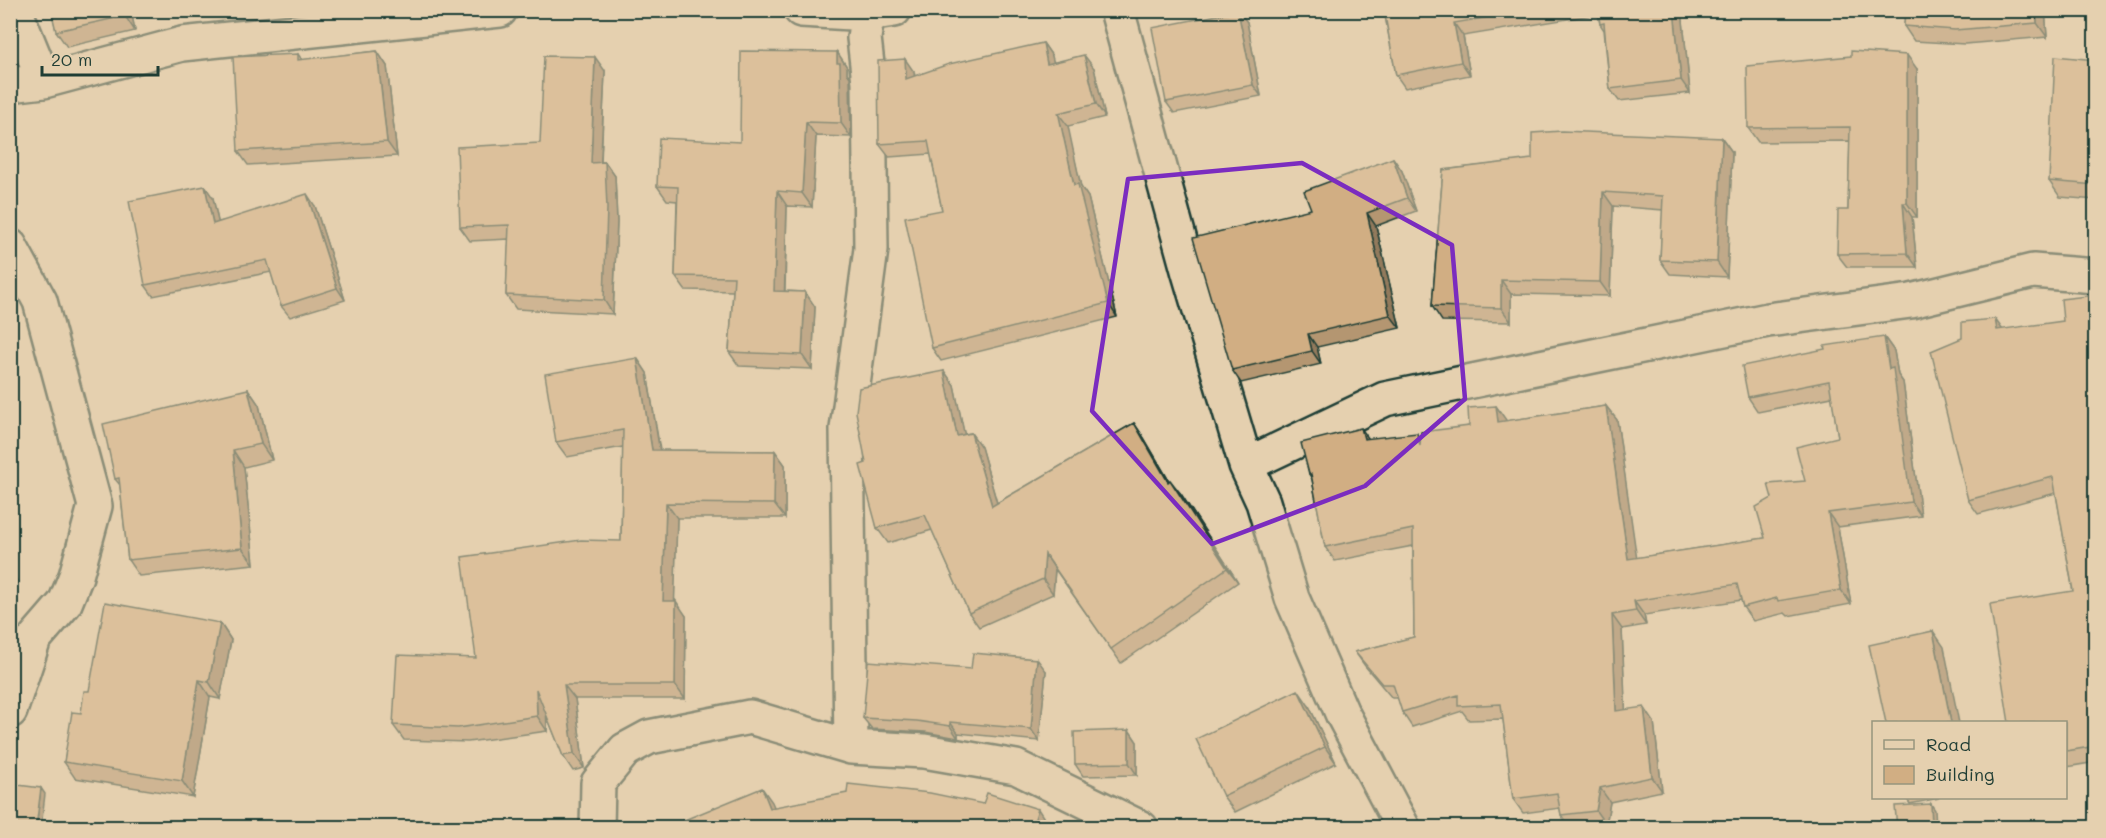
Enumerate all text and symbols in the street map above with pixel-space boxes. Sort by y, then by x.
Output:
scale bar [42,39,158,77]
text: 20 m [51,47,92,71]
legend [1872,721,2067,799]
text: Road [1926,732,1971,756]
text: Building [1926,762,1994,786]

